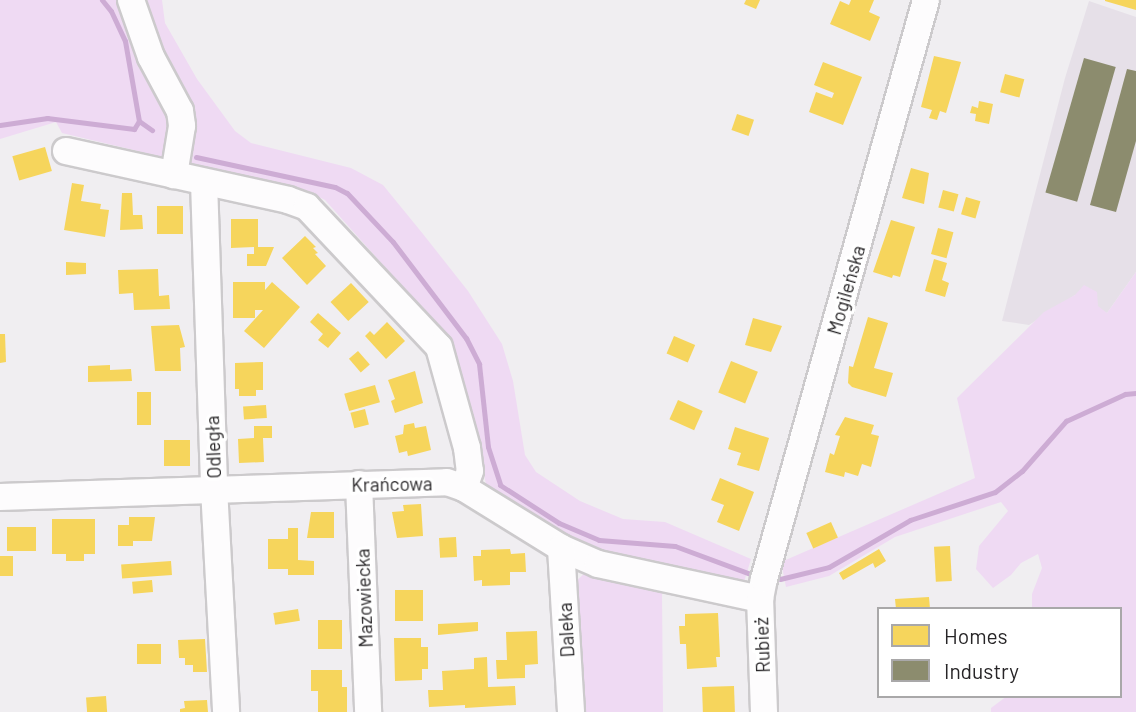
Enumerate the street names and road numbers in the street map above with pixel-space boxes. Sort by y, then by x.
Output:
street label: Mogileńska [822,243,870,337]
street label: Odległa [201,415,225,479]
street label: Krańcowa [351,472,433,496]
street label: Mazowiecka [351,548,377,648]
street label: Daleka [553,602,579,658]
street label: Rubież [750,617,774,673]

